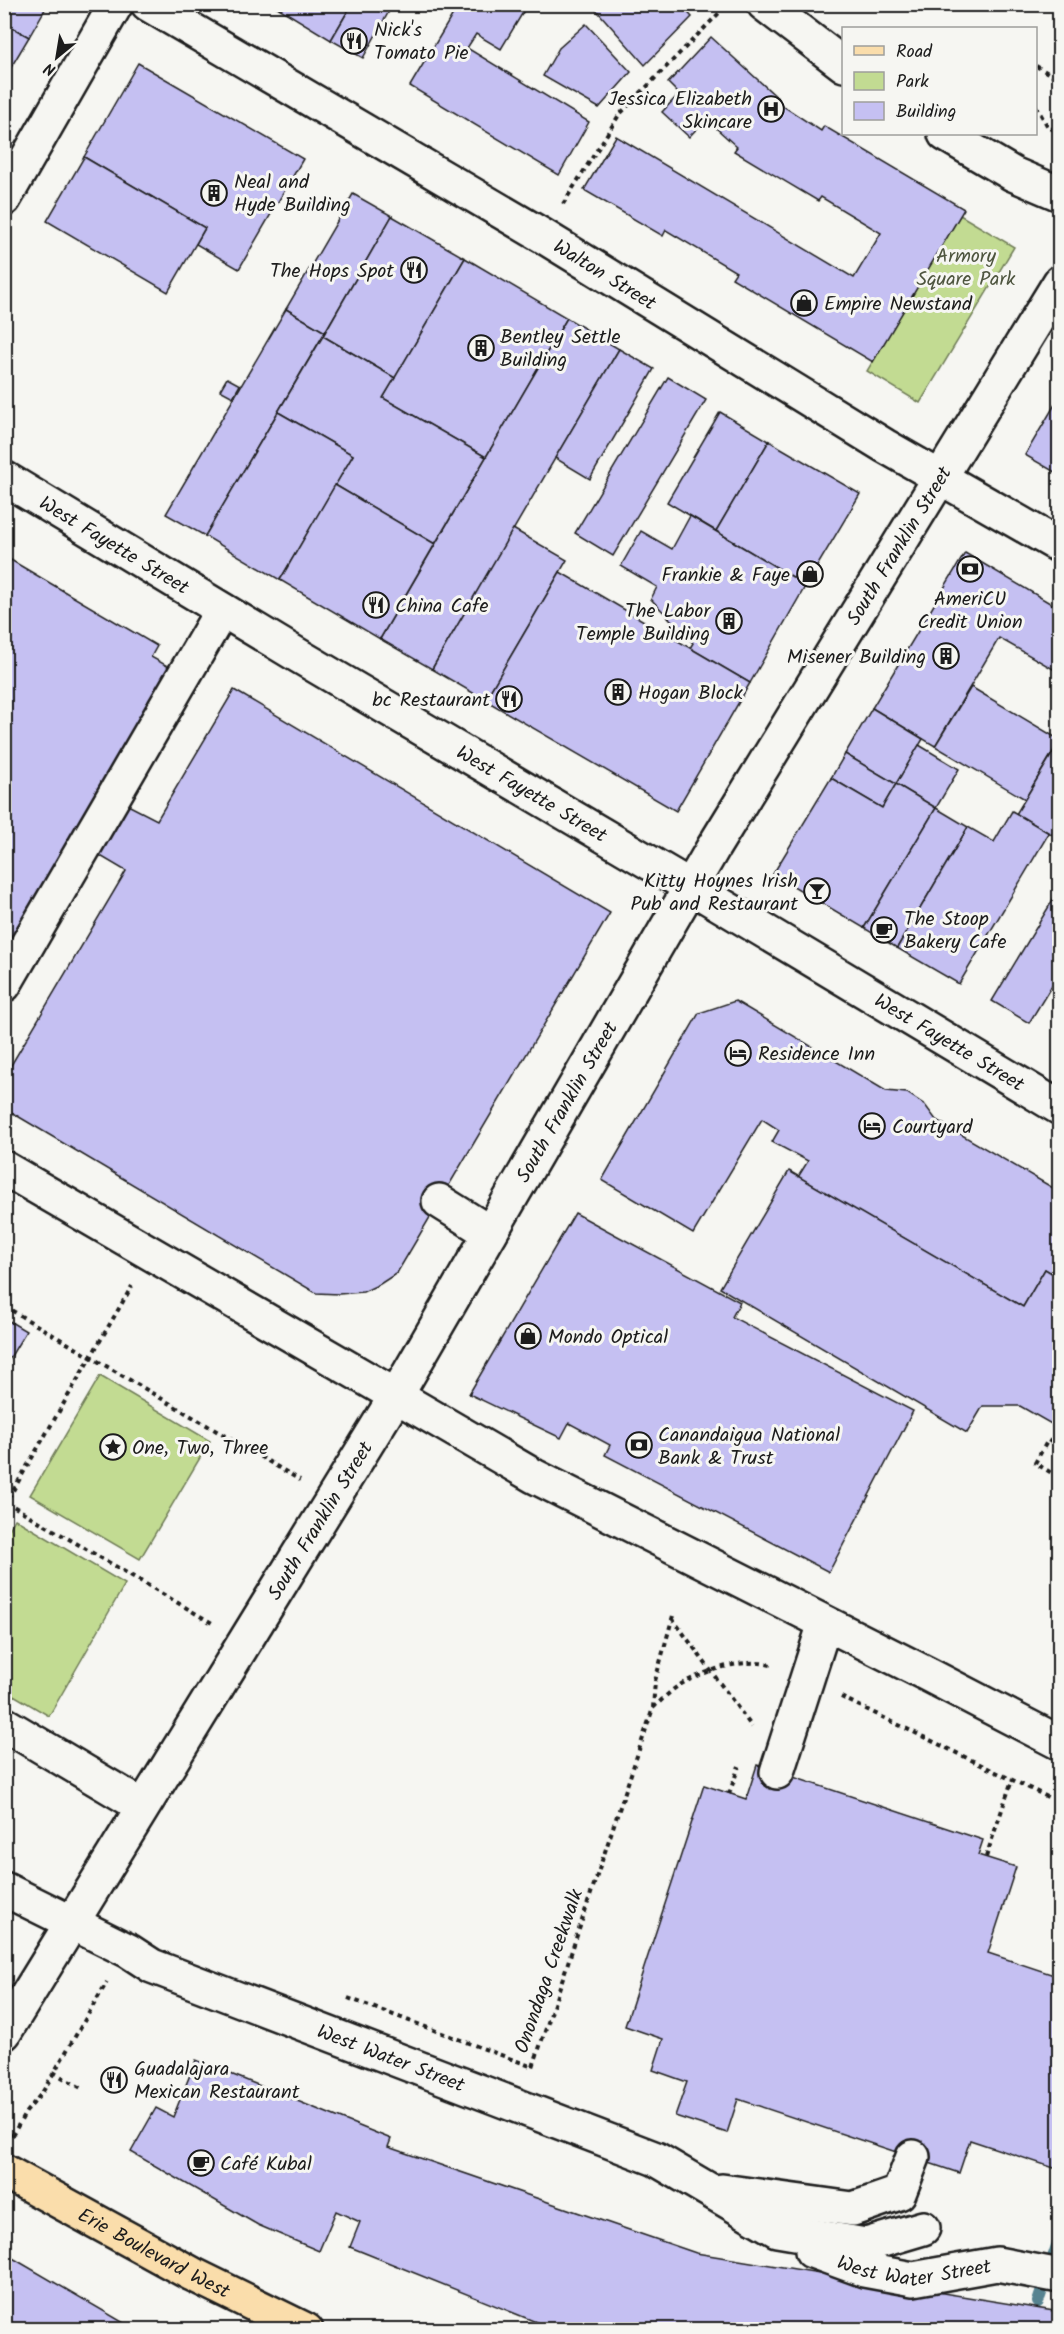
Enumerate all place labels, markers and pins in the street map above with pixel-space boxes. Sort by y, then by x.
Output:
place label: Nick's Tomato Pie [374,15,469,70]
restaurant icon: Nick's Tomato Pie [339,26,369,56]
place label: Jessica Elizabeth Skincare [608,84,752,139]
hospital icon: Jessica Elizabeth Skincare [756,94,786,124]
place label: Neal and Hyde Building [234,167,351,222]
building icon: Neal and Hyde Building [199,178,229,208]
restaurant icon: The Hops Spot [399,255,429,285]
place label: The Hops Spot [270,256,394,288]
shop icon: Empire Newstand [789,288,819,318]
place label: Empire Newstand [824,289,973,321]
place label: Bentley Settle Building [500,322,620,377]
building icon: Bentley Settle Building [466,333,496,363]
bank icon: AmeriCU Credit Union [955,554,985,584]
shop icon: Frankie & Faye [795,559,825,589]
place label: Frankie & Faye [661,560,790,592]
place label: AmeriCU Credit Union [917,584,1023,639]
restaurant icon: China Cafe [361,590,391,620]
place label: China Cafe [395,591,488,623]
place label: The Labor Temple Building [576,596,711,651]
building icon: The Labor Temple Building [714,606,744,636]
building icon: Misener Building [931,641,961,671]
place label: Misener Building [787,642,926,674]
building icon: Hogan Block [603,677,633,707]
place label: Hogan Block [638,678,744,710]
restaurant icon: bc Restaurant [494,684,524,714]
place label: bc Restaurant [372,685,490,717]
place label: Kitty Hoynes Irish Pub and Restaurant [631,866,798,921]
bar icon: Kitty Hoynes Irish Pub and Restaurant [802,876,832,906]
place label: The Stoop Bakery Cafe [904,904,1006,959]
cafe icon: The Stoop Bakery Cafe [869,915,899,945]
hotel icon: Residence Inn [723,1038,753,1068]
place label: Residence Inn [758,1039,875,1071]
hotel icon: Courtyard [857,1111,887,1141]
place label: Courtyard [892,1112,973,1144]
shop icon: Mondo Optical [513,1321,543,1351]
place label: Mondo Optical [548,1322,668,1354]
place label: Canandaigua National Bank & Trust [658,1420,840,1475]
bank icon: Canandaigua National Bank & Trust [624,1430,654,1460]
place icon: One, Two, Three [98,1432,128,1462]
place label: One, Two, Three [132,1433,268,1465]
place label: Guadalajara Mexican Restaurant [134,2054,300,2109]
restaurant icon: Guadalajara Mexican Restaurant [99,2065,129,2095]
cafe icon: Café Kubal [186,2148,216,2178]
place label: Café Kubal [220,2149,312,2181]

